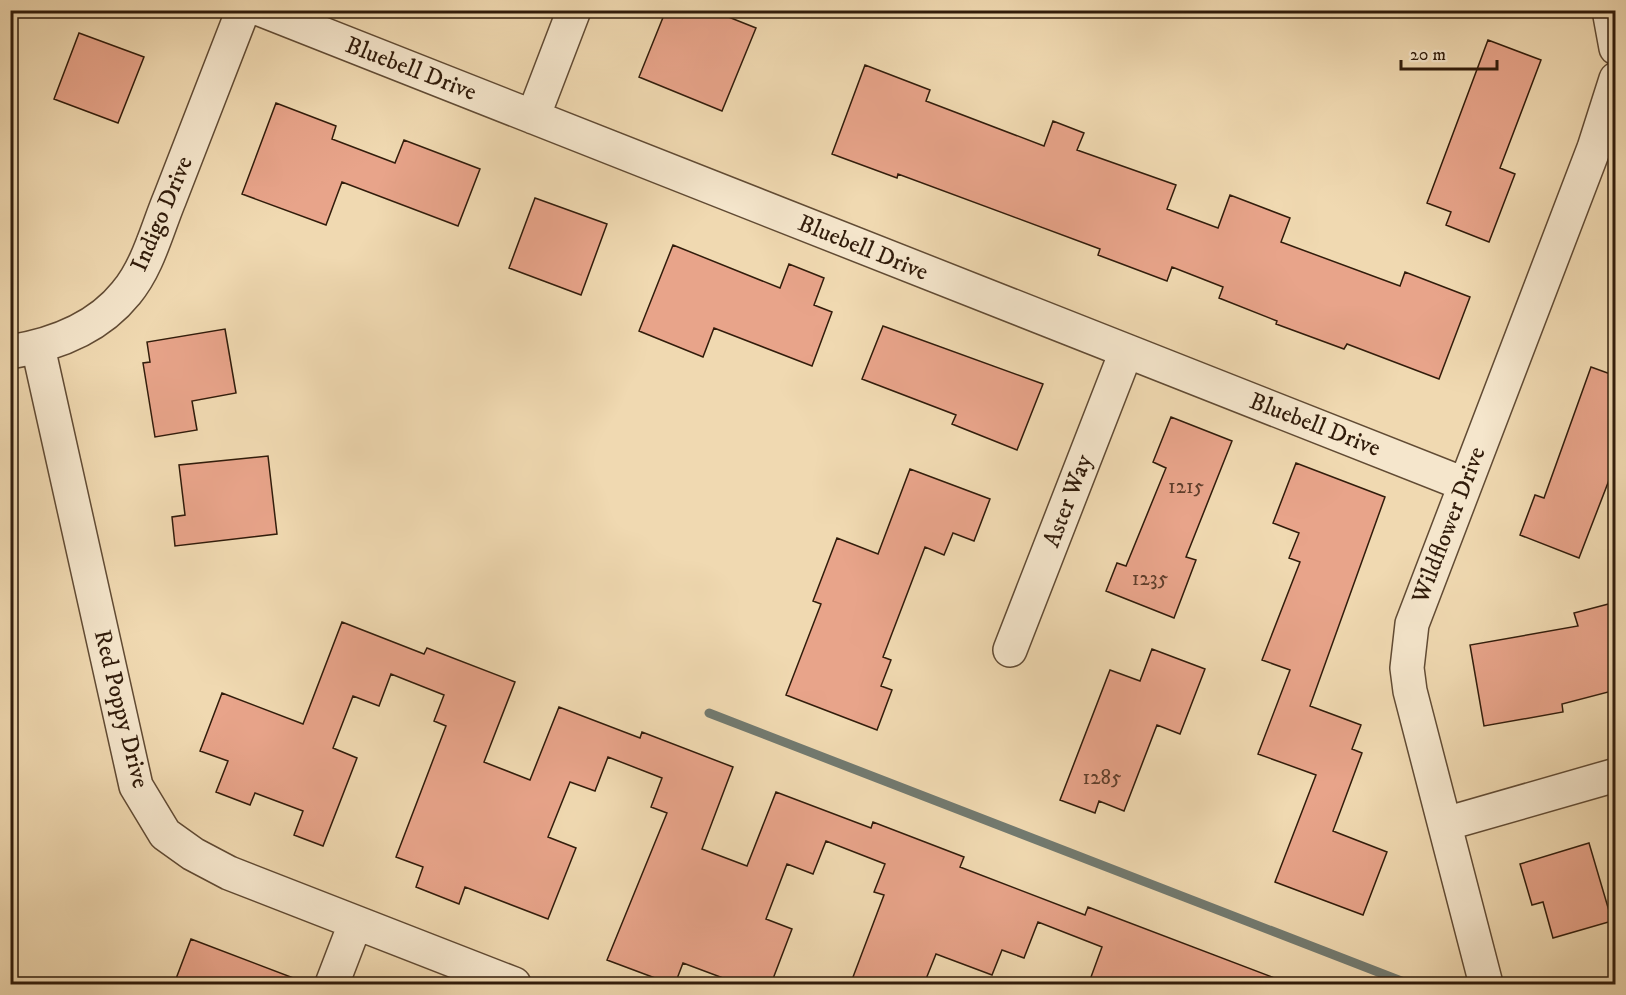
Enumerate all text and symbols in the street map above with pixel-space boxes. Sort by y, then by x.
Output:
street label: Bluebell Drive [341,30,481,108]
scale bar [1401,33,1497,71]
text: 20 m [1410,44,1446,66]
street label: Indigo Drive [124,152,200,276]
street label: Bluebell Drive [793,208,933,288]
street label: Bluebell Drive [1245,386,1385,464]
street label: Wildflower Drive [1405,442,1493,608]
street label: Aster Way [1037,450,1100,552]
house number: 1215 [1168,474,1204,500]
house number: 1235 [1132,566,1168,592]
street label: Red Poppy Drive [87,627,155,791]
house number: 1285 [1083,765,1121,791]

